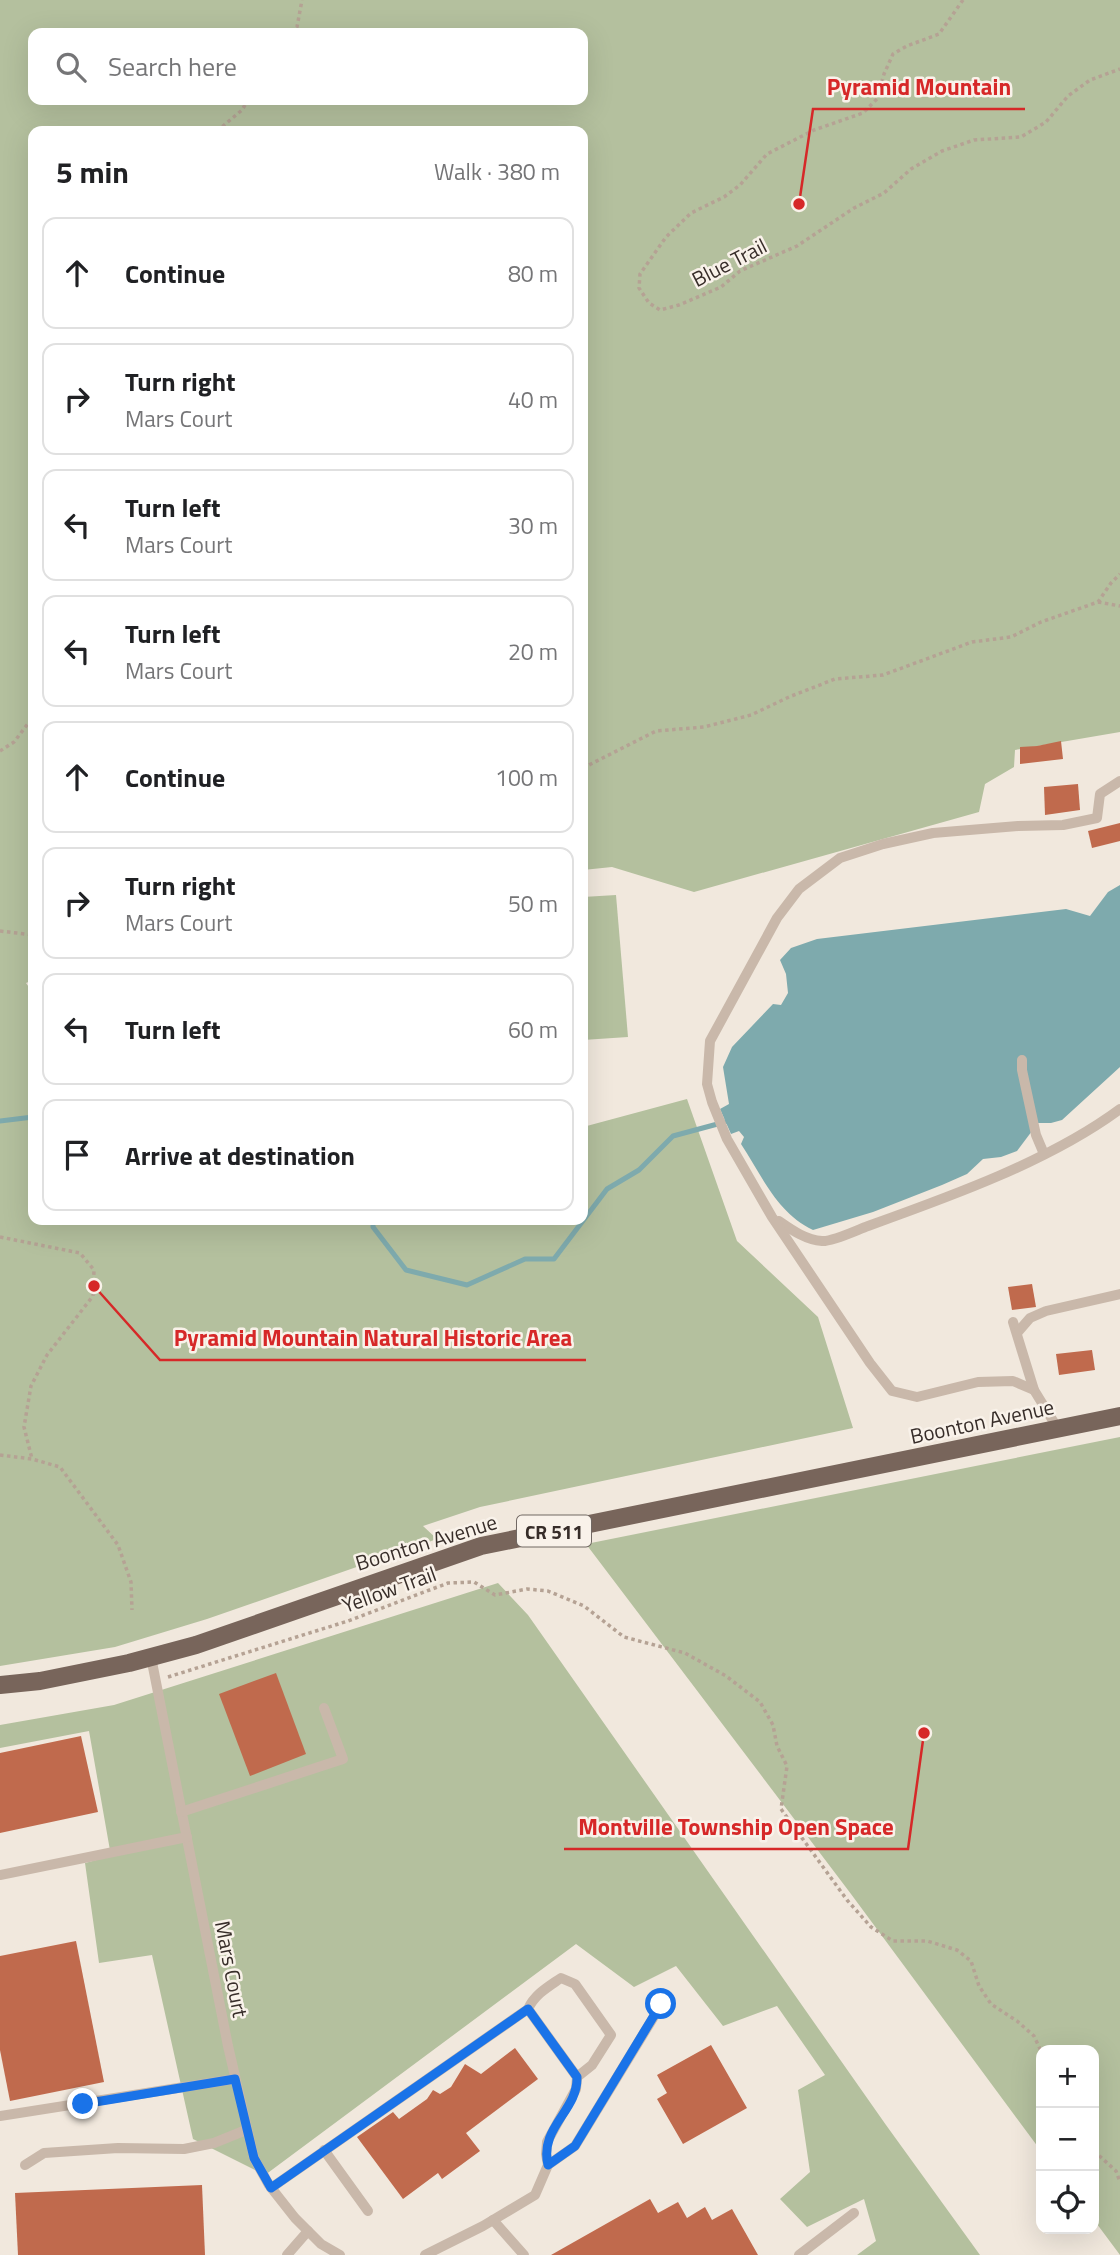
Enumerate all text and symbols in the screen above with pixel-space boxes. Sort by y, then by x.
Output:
search box [28,28,588,105]
text: Search here [108,47,237,86]
icon: search [52,48,90,86]
callout: Pyramid Mountain [813,65,1025,109]
text: Pyramid Mountain [827,69,1011,104]
text: 5 min [56,149,129,195]
text: Walk · 380 m [434,154,560,189]
street label: Blue Trail [686,229,772,295]
icon: ahead [58,254,96,292]
text: Continue [125,254,225,293]
text: 80 m [508,256,558,291]
text: Turn right [125,362,236,401]
icon: right [58,380,96,418]
text: 40 m [508,382,558,417]
text: Mars Court [125,401,232,436]
text: Turn left [125,488,220,527]
icon: left [58,506,96,544]
text: 30 m [508,508,558,543]
text: Mars Court [125,527,232,562]
text: Turn left [125,614,220,653]
icon: left [58,632,96,670]
text: 20 m [508,634,558,669]
text: Mars Court [125,653,232,688]
icon: ahead [58,758,96,796]
text: Continue [125,758,225,797]
text: 100 m [495,760,558,795]
text: Turn right [125,866,236,905]
icon: right [58,884,96,922]
text: 50 m [508,886,558,921]
text: Mars Court [125,905,232,940]
icon: left [58,1010,96,1048]
text: Turn left [125,1010,220,1049]
text: 60 m [508,1012,558,1047]
icon: arrive [58,1136,96,1174]
text: Arrive at destination [125,1136,355,1175]
callout: Pyramid Mountain Natural Historic Area [160,1316,586,1360]
text: Pyramid Mountain Natural Historic Area [174,1320,572,1355]
street label: Boonton Avenue [907,1390,1057,1452]
street label: Boonton Avenue [351,1505,501,1579]
road number: CR 511 [517,1516,591,1546]
street label: Yellow Trail [337,1557,441,1621]
callout: Montville Township Open Space [564,1805,908,1849]
text: Montville Township Open Space [578,1809,894,1844]
street label: Mars Court [207,1918,257,2021]
route start [645,1988,676,2019]
map controls [1036,2045,1099,2234]
button: + [1036,2045,1099,2108]
route end [67,2088,98,2119]
button: − [1036,2108,1099,2171]
button: locate [1036,2171,1099,2234]

